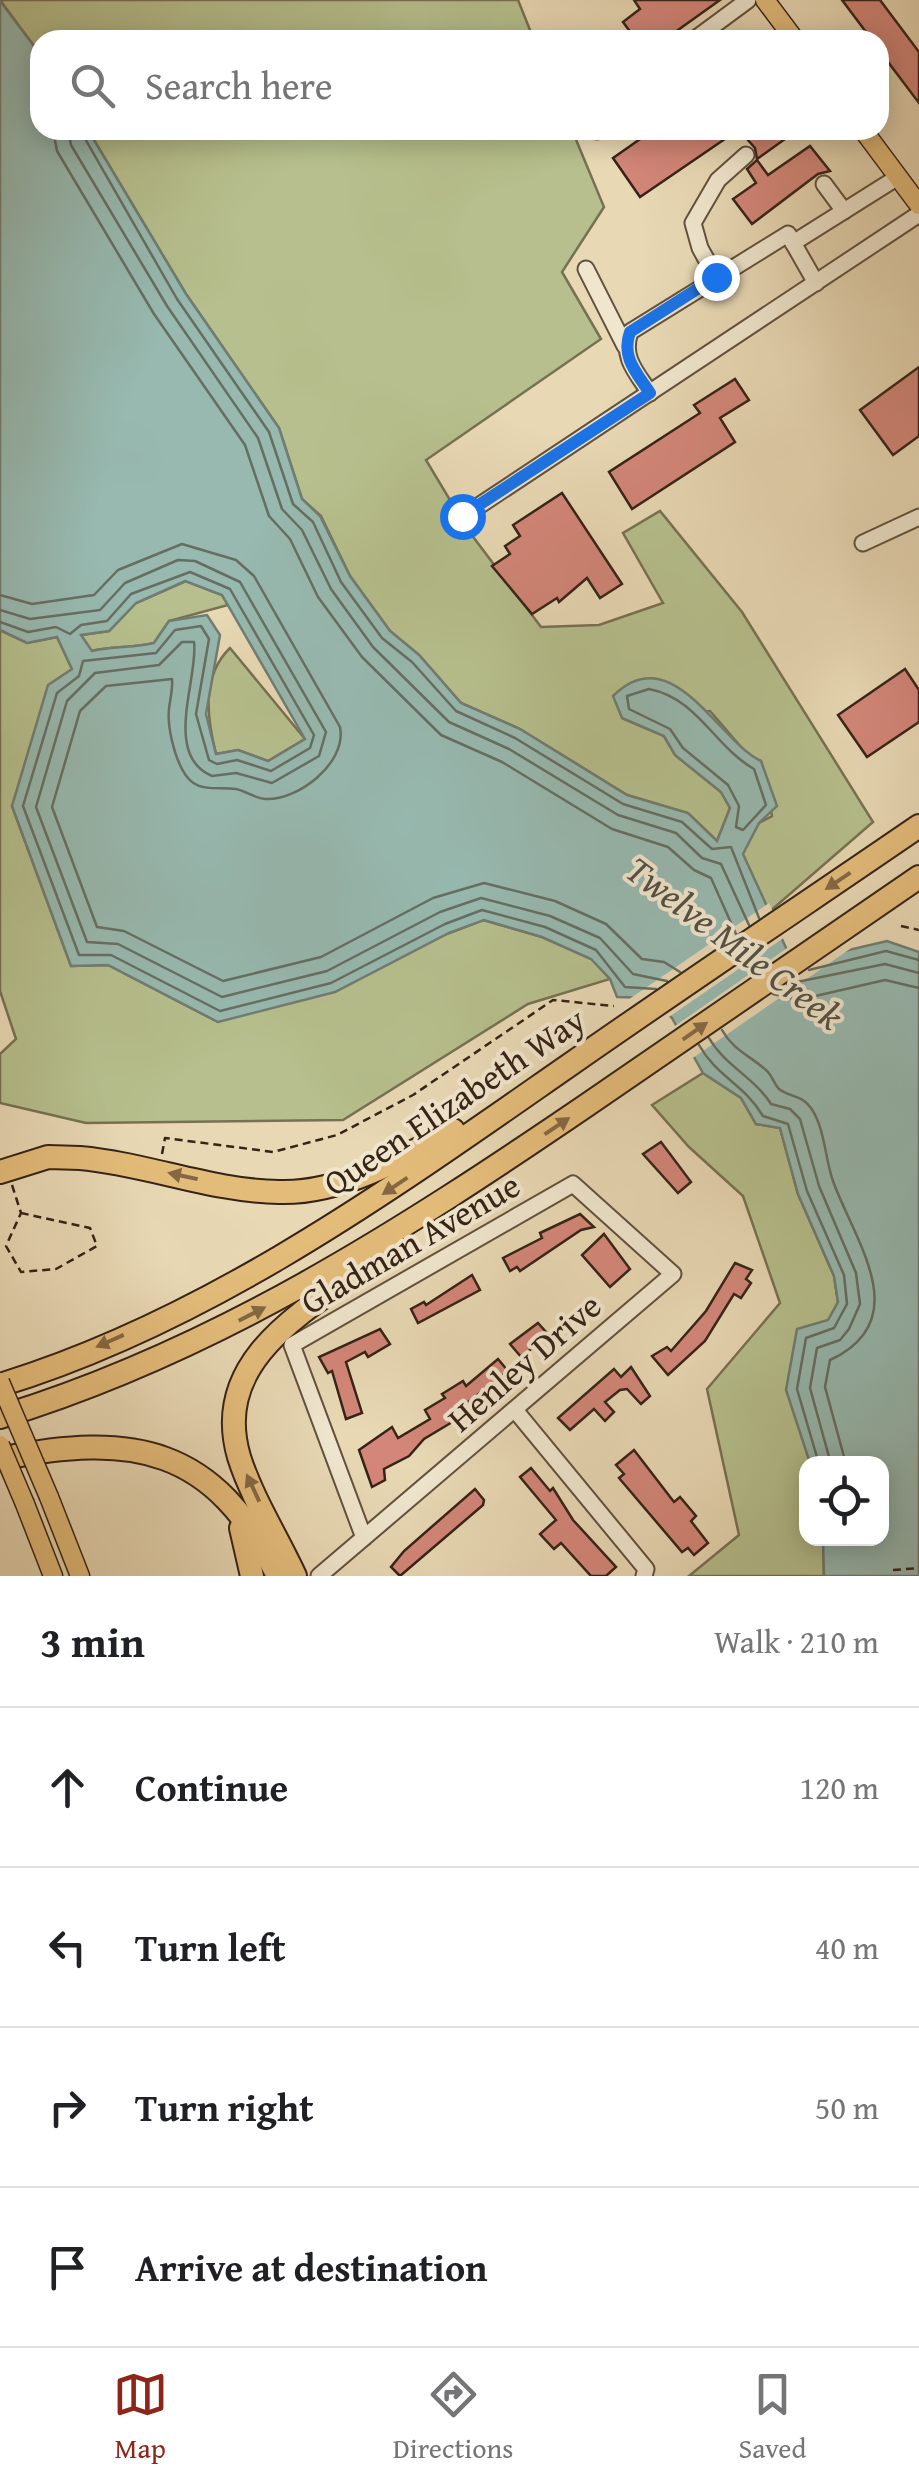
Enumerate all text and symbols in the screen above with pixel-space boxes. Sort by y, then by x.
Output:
search box [30,30,889,140]
text: Search here [145,57,333,113]
icon: search [65,58,120,113]
route end [694,255,740,301]
route start [440,494,486,540]
water label: Twelve Mile Creek [614,841,856,1043]
one-way arrow [825,871,852,890]
street label: Queen Elizabeth Way [313,994,596,1208]
one-way arrow [682,1022,709,1041]
one-way arrow [543,1117,570,1136]
street label: Gladman Avenue [291,1159,529,1327]
one-way arrow [167,1167,198,1183]
one-way arrow [382,1177,409,1195]
street label: Henley Drive [436,1281,612,1443]
one-way arrow [237,1306,266,1323]
one-way arrow [95,1333,125,1349]
map controls [799,1456,889,1546]
button: locate [799,1456,889,1546]
one-way arrow [244,1473,261,1502]
text: 3 min [40,1611,145,1672]
text: Walk · 210 m [714,1618,879,1665]
text: Continue [135,1759,288,1815]
icon: ahead [40,1760,95,1815]
text: 120 m [800,1764,879,1811]
text: Turn left [135,1919,286,1975]
icon: left [40,1920,95,1975]
text: 40 m [815,1924,879,1971]
text: Turn right [135,2079,314,2135]
icon: right [40,2080,95,2135]
text: 50 m [815,2084,879,2131]
text: Arrive at destination [135,2239,488,2295]
icon: arrive [40,2240,95,2295]
tab: Map [113,2367,168,2468]
tab: Directions [393,2367,513,2468]
tab: Saved [739,2367,806,2468]

